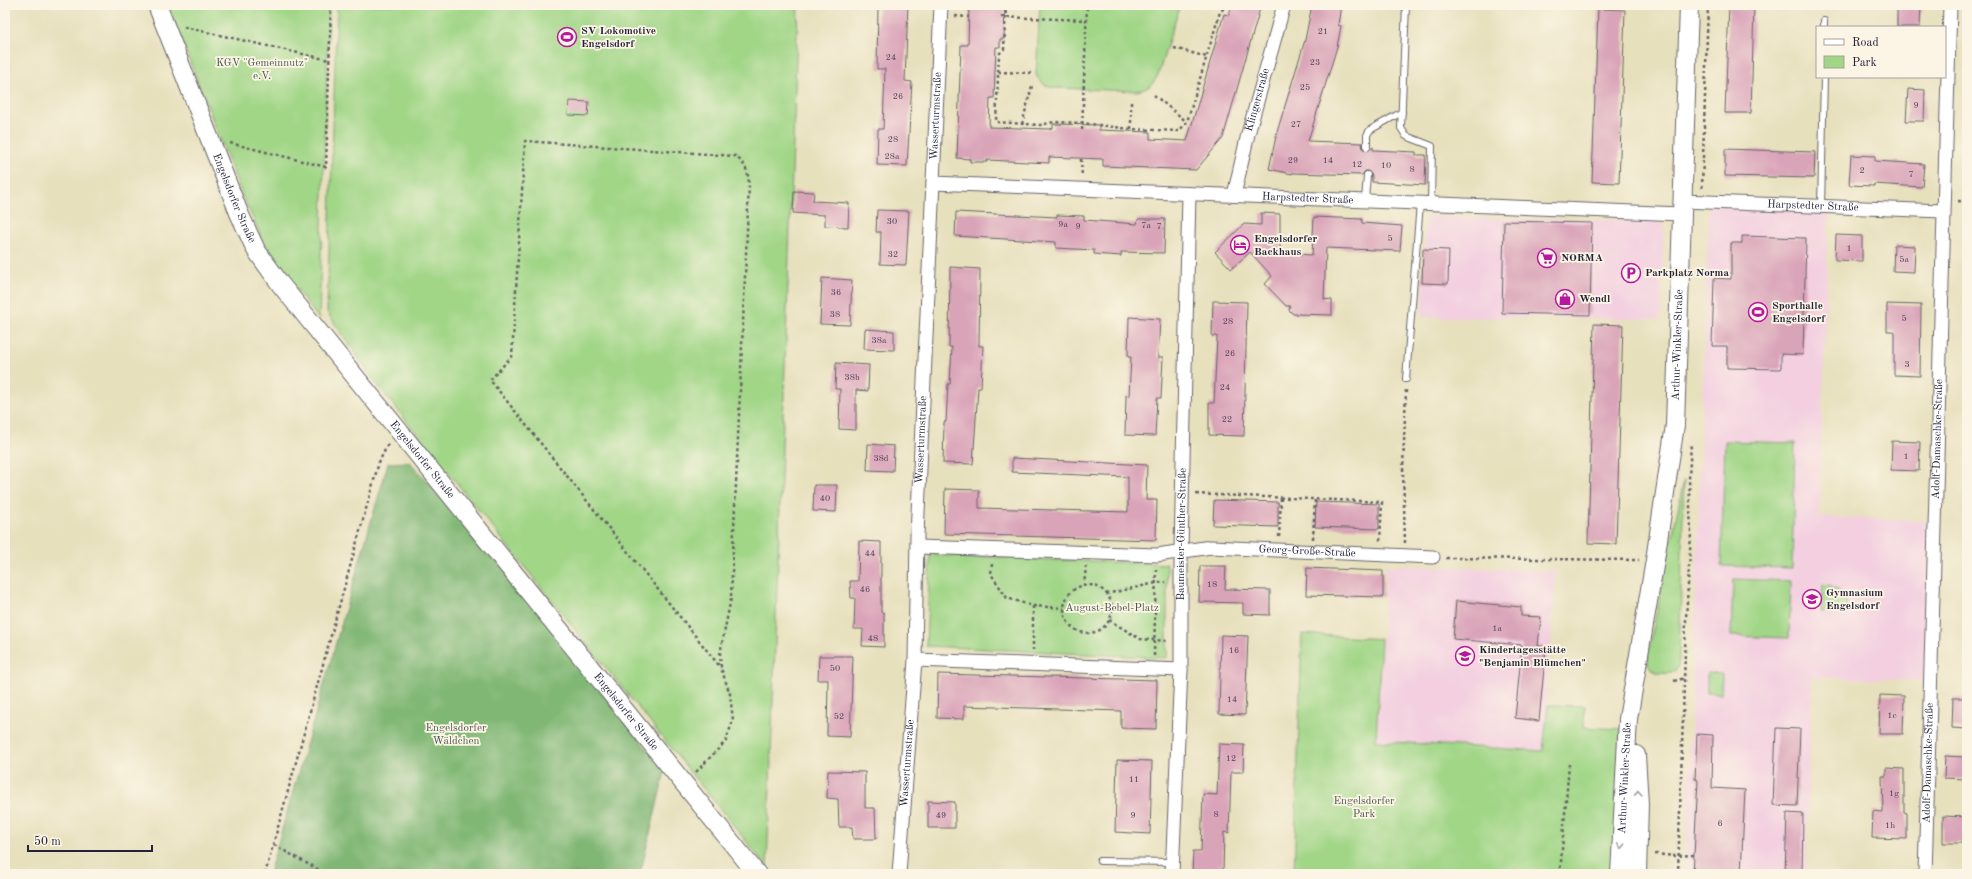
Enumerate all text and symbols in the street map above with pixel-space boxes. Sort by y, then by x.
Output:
sports icon: SV Lokomotive Engelsdorf [556,26,578,48]
place label: SV Lokomotive Engelsdorf [581,26,656,50]
legend [1816,26,1946,78]
house number: 21 [1318,27,1328,36]
text: Road [1852,37,1879,49]
house number: 24 [886,53,896,62]
text: Park [1852,57,1877,69]
park label: KGV "Gemeinnutz" e.V. [216,58,308,82]
house number: 23 [1310,58,1320,67]
street label: Klingerstraße [1243,67,1272,133]
street label: Wasserturmstraße [928,72,943,160]
house number: 25 [1300,83,1310,92]
house number: 26 [893,92,903,101]
house number: 9 [1913,101,1919,110]
house number: 27 [1291,120,1301,129]
house number: 28 [888,135,898,144]
street label: Engelsdorfer Straße [211,152,258,245]
house number: 28a [885,152,900,161]
house number: 29 [1288,156,1298,165]
house number: 14 [1323,156,1333,165]
house number: 12 [1352,160,1362,169]
house number: 10 [1381,161,1391,170]
house number: 8 [1409,165,1415,174]
house number: 2 [1859,166,1865,175]
house number: 7 [1908,170,1914,179]
street label: Harpstedter Straße [1262,191,1354,206]
street label: Harpstedter Straße [1767,199,1859,213]
house number: 30 [887,217,897,226]
house number: 9a [1058,220,1068,229]
house number: 7a [1141,221,1151,230]
house number: 9 [1075,222,1081,231]
house number: 7 [1156,222,1162,231]
hotel icon: Engelsdorfer Backhaus [1229,234,1251,256]
place label: Engelsdorfer Backhaus [1254,234,1317,258]
house number: 5 [1387,234,1393,243]
house number: 1 [1846,244,1852,253]
supermarket icon: NORMA [1536,247,1558,269]
house number: 32 [888,250,898,259]
place label: NORMA [1561,253,1604,264]
house number: 5a [1899,255,1909,264]
parking icon: Parkplatz Norma [1620,262,1642,284]
place label: Parkplatz Norma [1645,268,1729,279]
house number: 36 [831,288,841,297]
shop icon: Wendl [1554,288,1576,310]
street label: Arthur-Winkler-Straße [1670,289,1685,401]
place label: Wendl [1579,294,1611,305]
sports icon: Sporthalle Engelsdorf [1747,301,1769,323]
place label: Sporthalle Engelsdorf [1772,301,1826,325]
house number: 38 [830,310,840,319]
house number: 5 [1901,314,1907,323]
house number: 28 [1223,317,1233,326]
house number: 38a [872,336,887,345]
house number: 26 [1225,349,1235,358]
house number: 3 [1904,360,1910,369]
house number: 38b [844,373,860,382]
street label: Adolf-Damaschke-Straße [1930,379,1945,500]
house number: 24 [1220,383,1230,392]
street label: Wasserturmstraße [914,396,929,484]
house number: 22 [1222,415,1232,424]
street label: Engelsdorfer Straße [388,419,457,500]
house number: 1 [1903,452,1909,461]
house number: 38d [873,454,889,463]
street label: Baumeister-Günther-Straße [1175,468,1188,601]
house number: 40 [820,494,830,503]
street label: Georg-Große-Straße [1258,544,1356,559]
house number: 44 [865,549,875,558]
house number: 18 [1207,580,1217,589]
house number: 46 [860,585,870,594]
school or university icon: Gymnasium Engelsdorf [1801,588,1823,610]
place label: Gymnasium Engelsdorf [1826,588,1883,612]
park label: August-Bebel-Platz [1065,603,1159,614]
house number: 1a [1492,624,1502,633]
house number: 48 [868,634,878,643]
school or university icon: Kindertagesstätte "Benjamin Blümchen" [1454,645,1476,667]
place label: Kindertagesstätte "Benjamin Blümchen" [1479,645,1586,669]
house number: 16 [1229,646,1239,655]
house number: 50 [830,664,840,673]
street label: Engelsdorfer Straße [591,671,660,752]
house number: 14 [1227,695,1237,704]
street label: Adolf-Damaschke-Straße [1921,703,1935,823]
house number: 1e [1887,711,1897,720]
house number: 52 [834,712,844,721]
street label: Wasserturmstraße [899,719,916,808]
street label: Arthur-Winkler-Straße [1617,722,1633,834]
park label: Engelsdorfer Wäldchen [425,723,487,747]
house number: 12 [1226,754,1236,763]
house number: 11 [1129,775,1139,784]
house number: 1g [1889,789,1899,798]
one-way arrow [1634,790,1643,796]
park label: Engelsdorfer Park [1333,796,1395,820]
house number: 8 [1213,810,1219,819]
house number: 49 [936,811,946,820]
house number: 9 [1130,811,1136,820]
house number: 6 [1717,819,1723,828]
house number: 1h [1885,821,1895,830]
scale bar [28,827,152,853]
text: 50 m [34,835,61,848]
one-way arrow [1617,843,1625,849]

